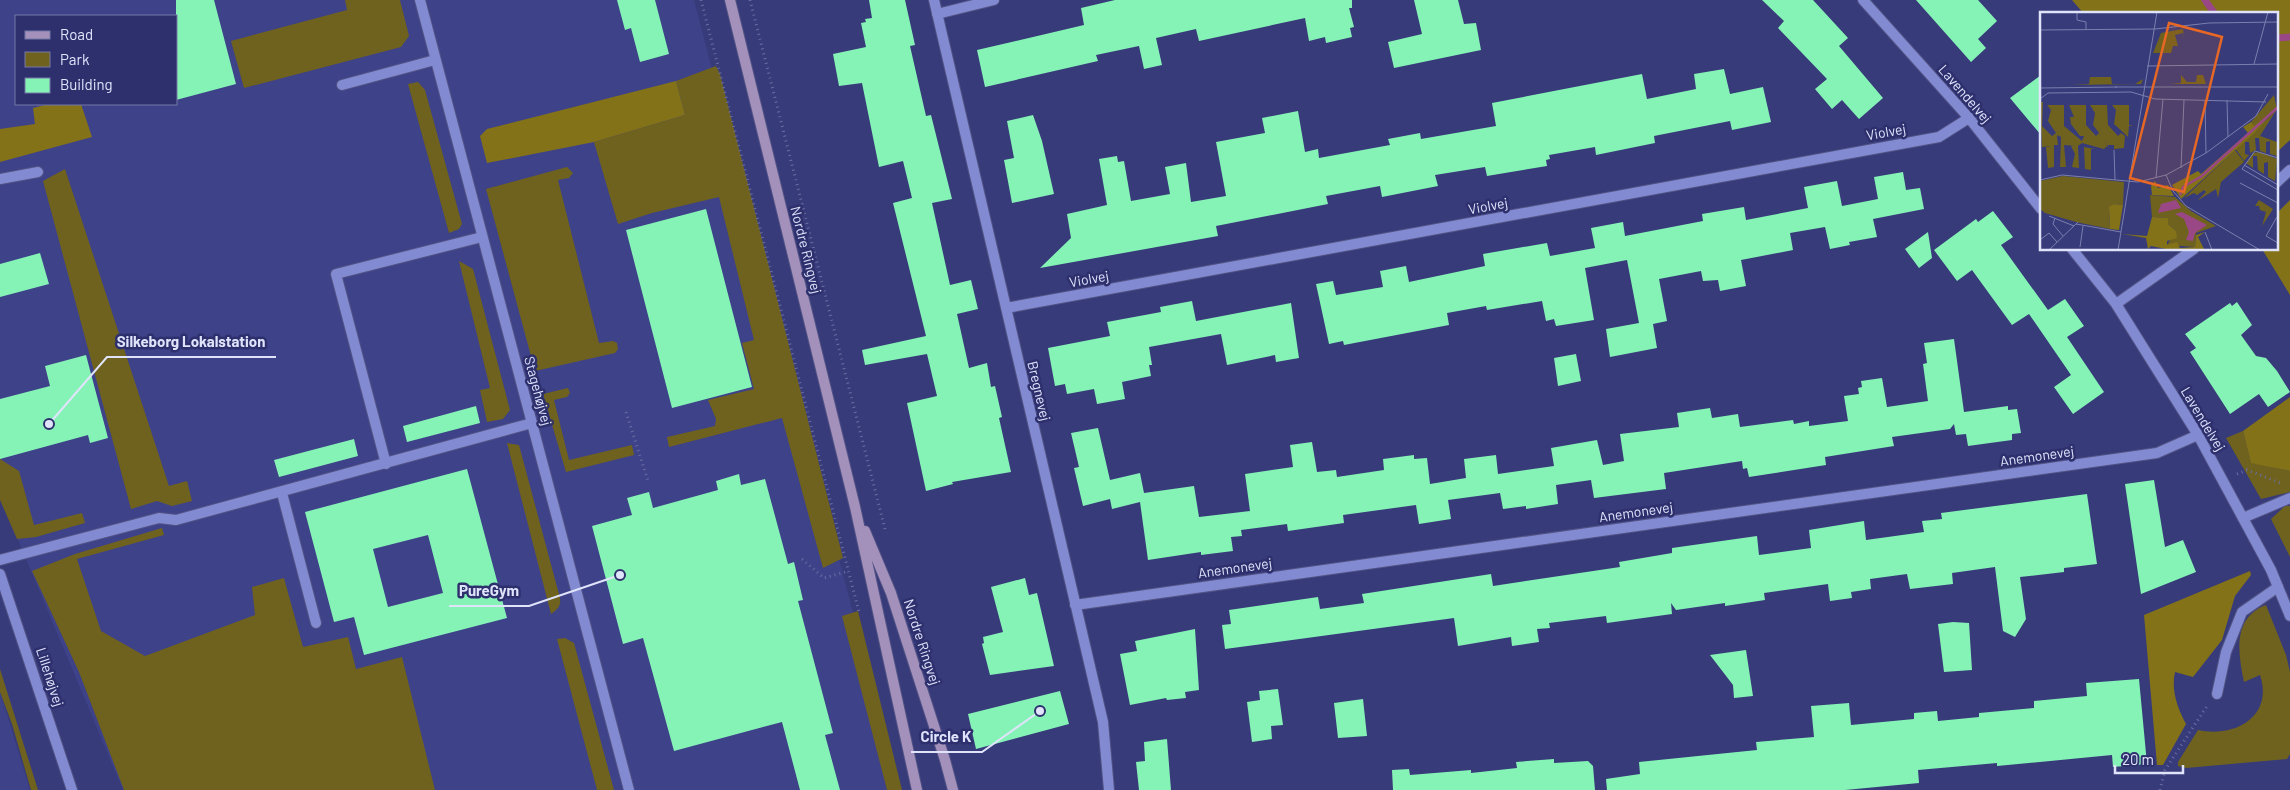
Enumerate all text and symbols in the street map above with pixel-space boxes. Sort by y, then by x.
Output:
inset map [2040,12,2278,250]
legend [15,15,178,105]
text: Road [60,25,93,43]
text: Park [60,50,90,68]
street label: Lavendelvej [1935,61,1995,126]
text: Building [60,75,113,93]
street label: Violvej [1865,120,1907,143]
street label: Violvej [1467,194,1509,217]
street label: Nordre Ringvej [787,204,826,295]
street label: Violvej [1068,267,1110,290]
callout: Silkeborg Lokalstation [107,327,276,357]
text: Silkeborg Lokalstation [117,332,265,350]
street label: Stagehøjvej [521,354,556,427]
street label: Bregnevej [1024,359,1055,422]
street label: Lavendelvej [2178,384,2229,454]
street label: Anemonevej [1999,442,2075,469]
street label: Anemonevej [1598,498,1674,525]
street label: Anemonevej [1197,554,1273,581]
callout: PureGym [449,576,529,606]
text: PureGym [459,581,519,599]
street label: Nordre Ringvej [901,597,944,687]
street label: Lillehøjvej [33,645,68,708]
callout: Circle K [911,722,982,752]
text: Circle K [921,727,972,745]
scale bar [2115,742,2182,774]
text: 20 m [2122,750,2154,768]

